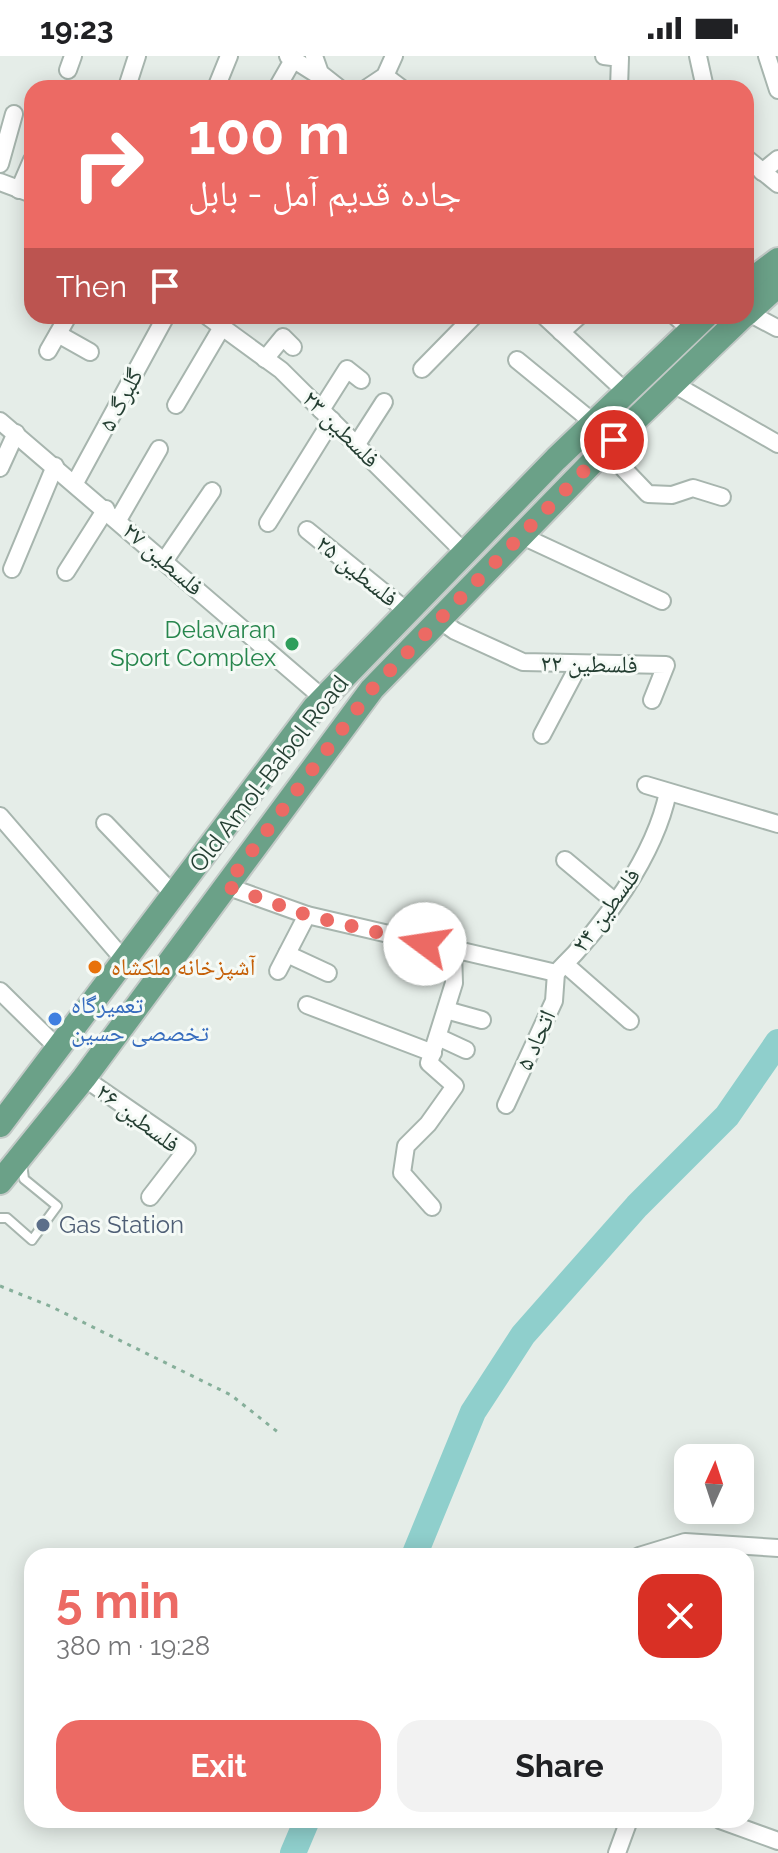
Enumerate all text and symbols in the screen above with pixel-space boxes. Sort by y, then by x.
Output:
text: 19:23 [40,11,114,46]
text: 100 m [188,101,350,167]
icon: right [56,112,160,216]
text: جاده قدیم آمل - بابل [188,172,462,214]
icon: arrive [143,264,187,308]
text: Then [56,269,127,304]
street label: گلبرگ ۵ [92,363,149,436]
street label: فلسطین ۲۳ [297,384,386,473]
pin [580,406,648,474]
icon: arrive [592,418,636,462]
street label: فلسطین ۲۷ [117,516,210,601]
street label: فلسطین ۲۵ [310,529,404,613]
place label: Delavaran Sport Complex [110,615,276,672]
marker: Delavaran Sport Complex [283,635,301,653]
street label: فلسطین ۲۲ [540,648,638,679]
street label: Old Amol-Babol Road [183,670,354,878]
street label: فلسطین ۲۴ [565,862,646,958]
position arrow [383,902,467,986]
place label: آشپزخانه ملکشاه [111,952,256,981]
marker: آشپزخانه ملکشاه [86,958,104,976]
place label: تعمیرگاه تخصصی حسین [71,990,209,1047]
street label: اتحاد ۵ [510,1005,562,1074]
marker: تعمیرگاه تخصصی حسین [46,1010,64,1028]
street label: فلسطين ٢۶ [91,1077,186,1158]
place label: Gas Station [59,1210,184,1239]
marker: Gas Station [34,1216,52,1234]
north arrow [674,1444,754,1524]
map controls [674,1444,754,1524]
text: 5 min [56,1573,180,1629]
button: close [638,1574,722,1658]
text: 380 m · 19:28 [56,1631,210,1661]
button: Exit [56,1720,381,1812]
button: Share [397,1720,722,1812]

